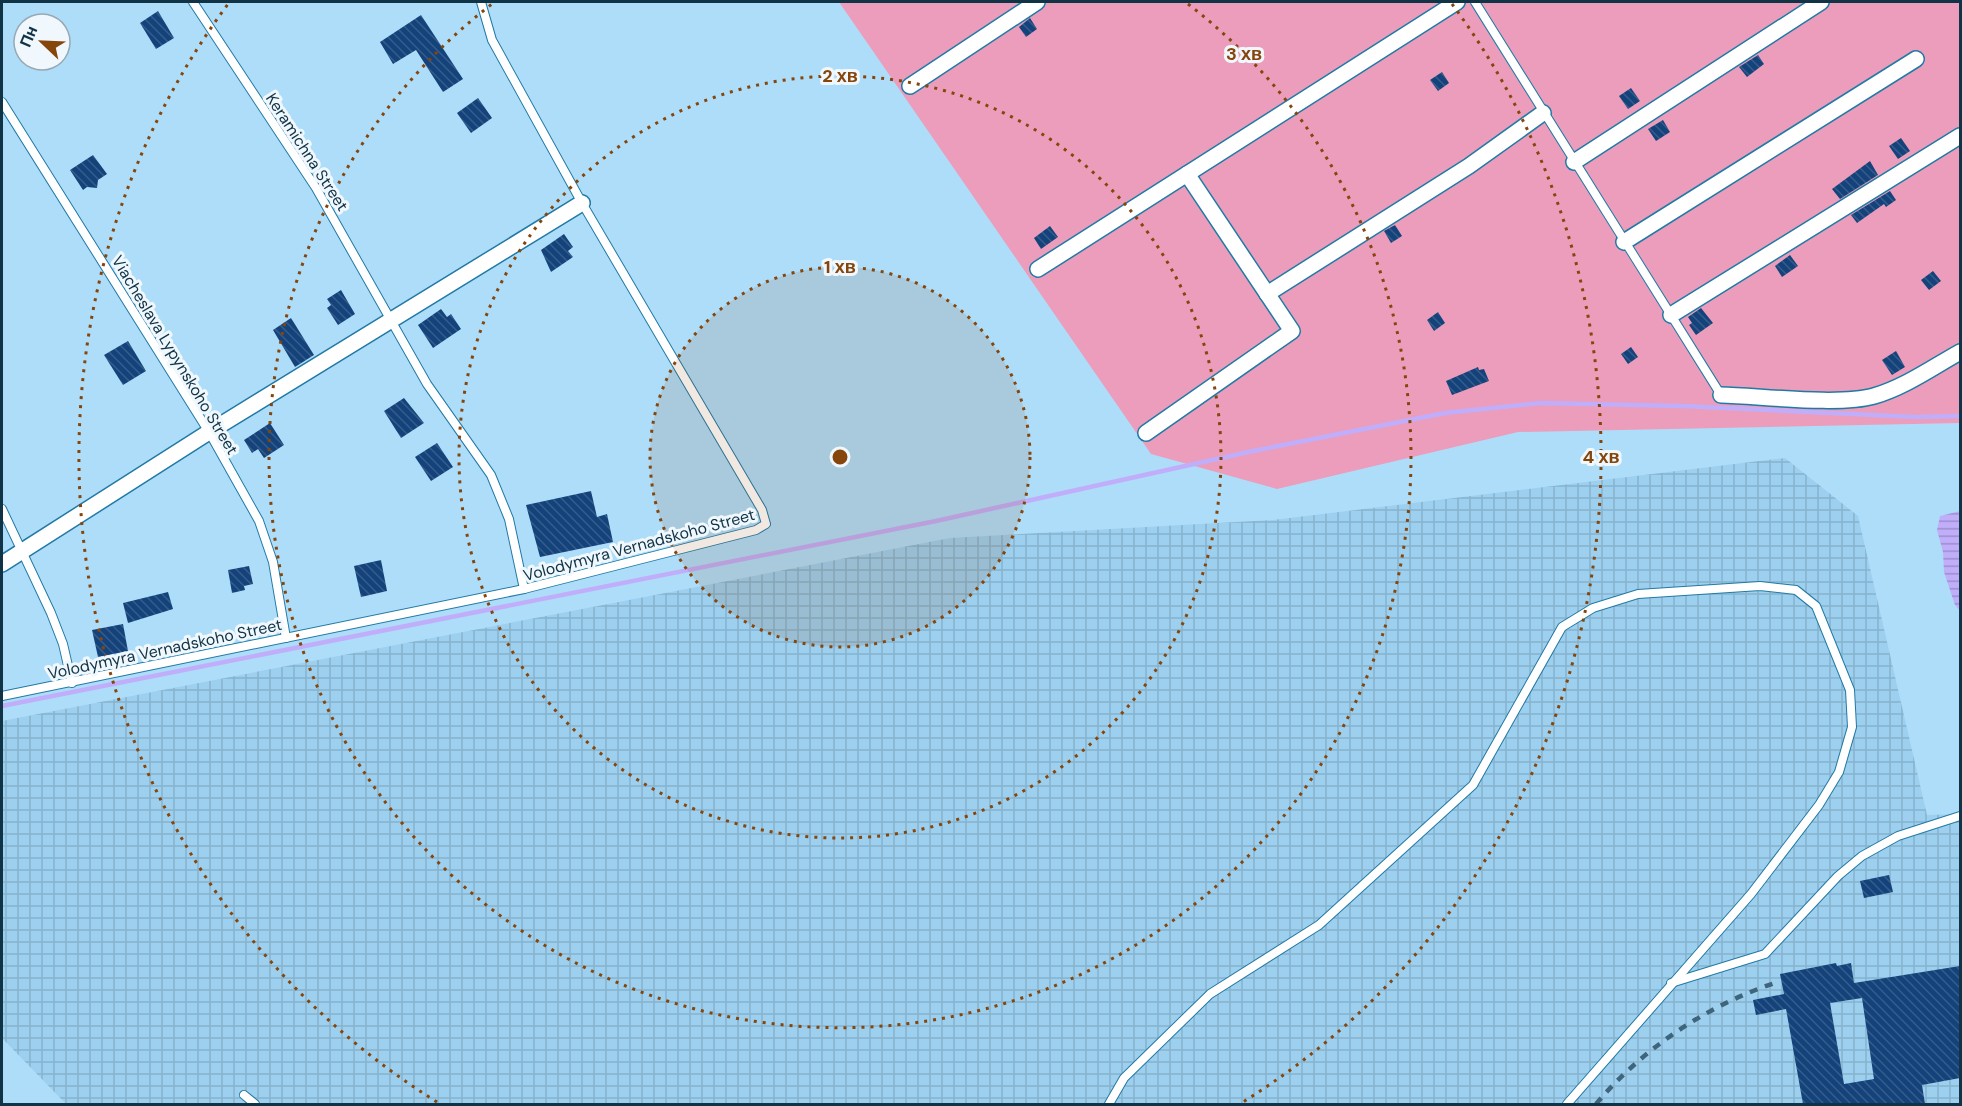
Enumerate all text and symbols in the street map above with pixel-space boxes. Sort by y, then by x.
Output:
north arrow [12,12,72,72]
text: Пн [15,22,42,50]
text: 3 хв [1226,42,1262,66]
text: 2 хв [822,64,858,88]
street label: Keramichna Street [261,89,353,215]
street label: Viacheslava Lypynskoho Street [107,252,243,458]
text: 1 хв [824,255,856,279]
text: 4 хв [1582,445,1620,469]
centre of rings [830,447,850,467]
street label: Volodymyra Vernadskoho Street [521,504,757,586]
street label: Volodymyra Vernadskoho Street [46,614,284,684]

